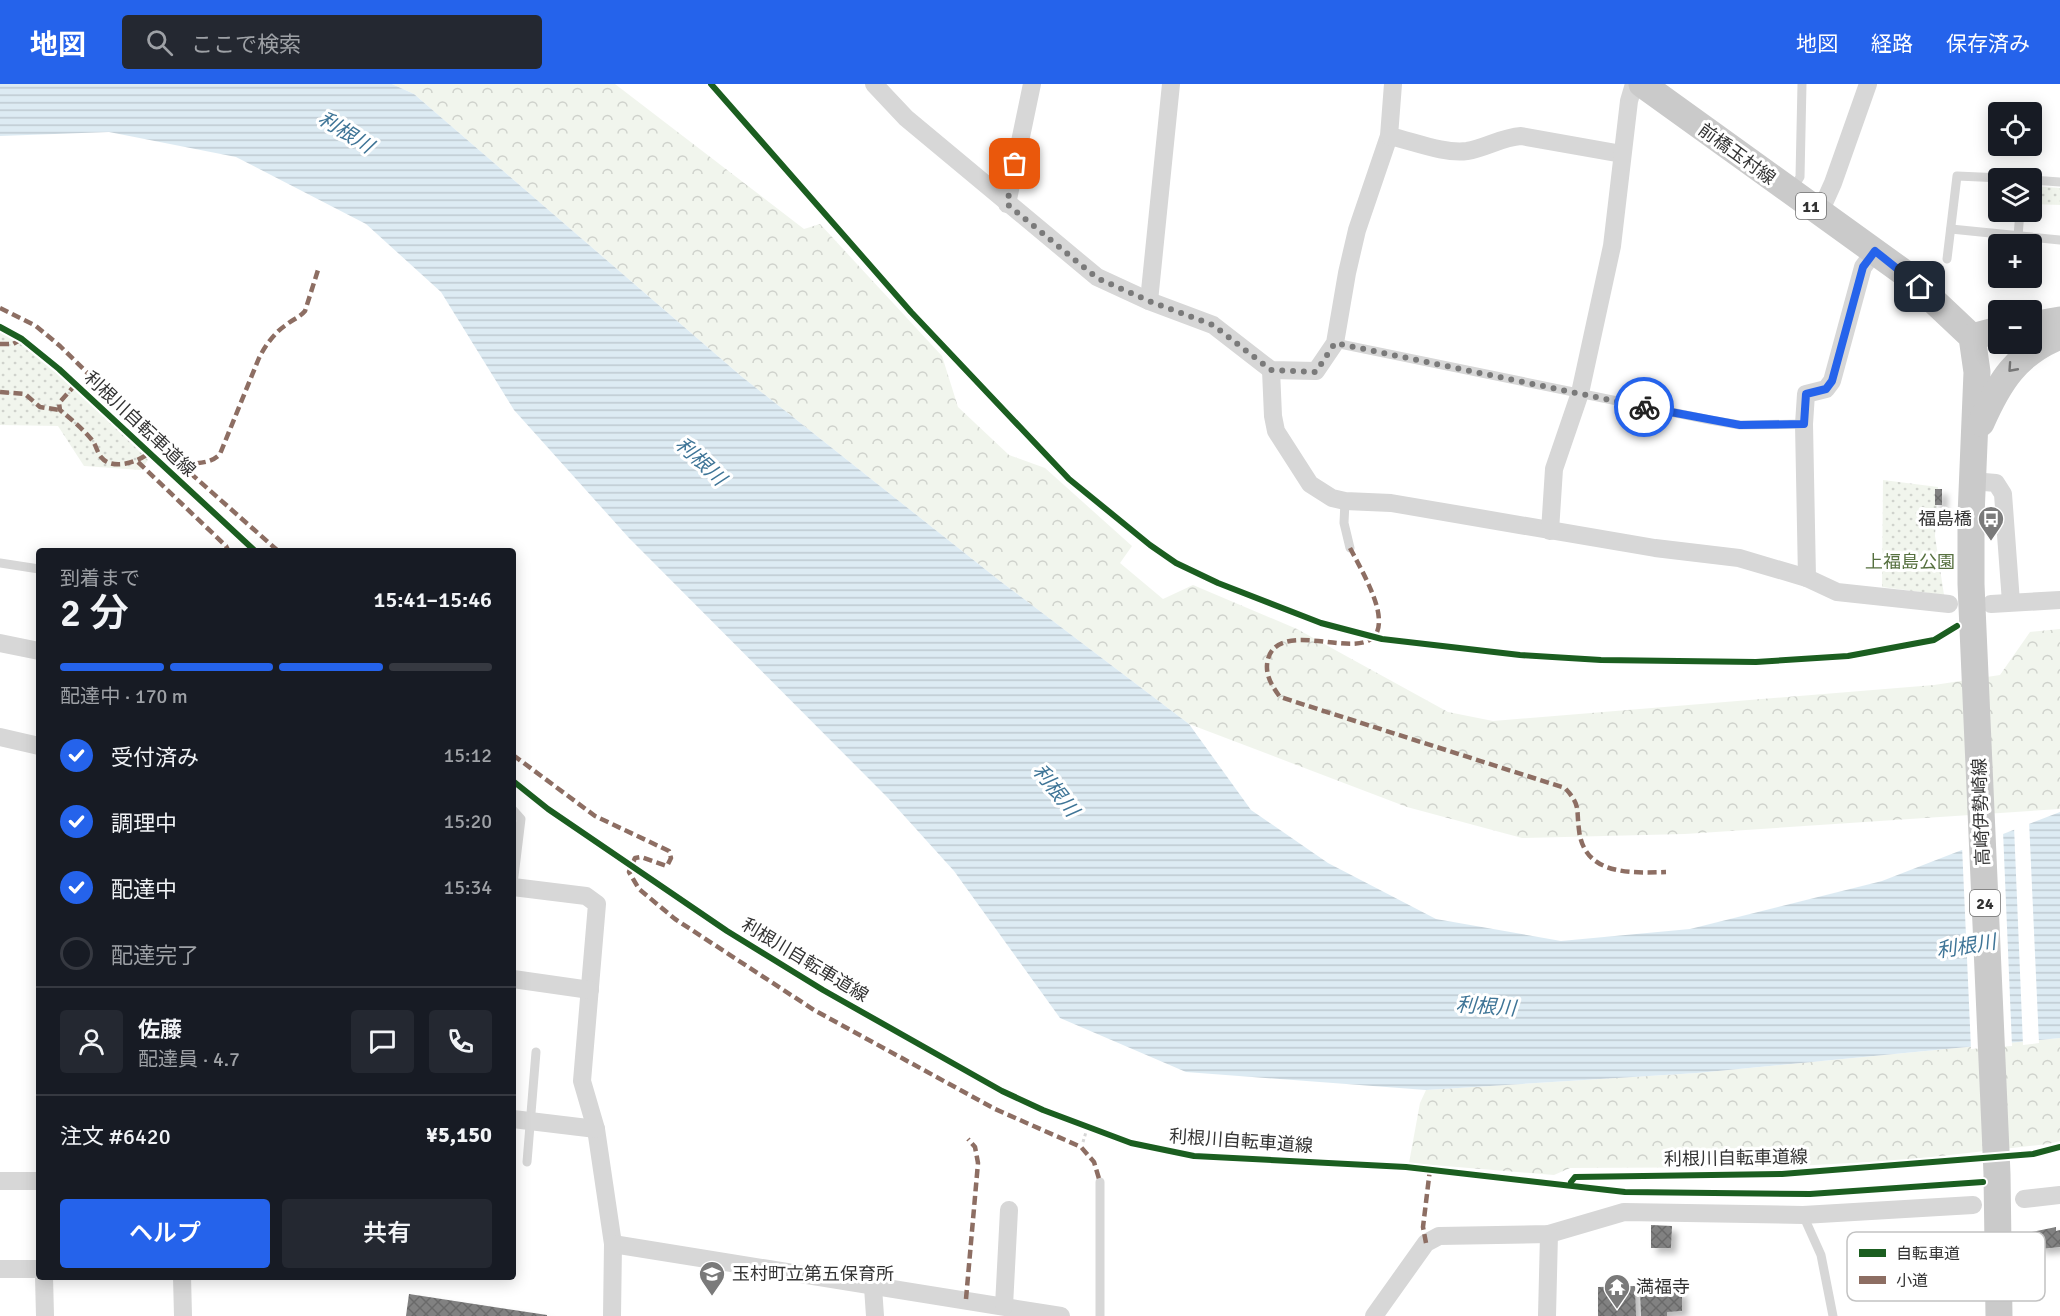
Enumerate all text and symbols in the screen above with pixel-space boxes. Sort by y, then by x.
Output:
search box [122,15,542,69]
icon: search [143,26,176,59]
text: 地図 [30,28,86,62]
text: ここで検索 [191,31,301,58]
text: 地図 [1796,31,1838,57]
text: 経路 [1871,31,1913,57]
text: 保存済み [1946,31,2030,57]
map controls [1988,102,2042,354]
button: locate [1988,102,2042,156]
water label: 利根川 [314,106,379,160]
street label: 前橋玉村線 [1694,119,1780,189]
pin [989,138,1040,189]
icon: bag [998,147,1031,180]
button: layers [1988,168,2042,222]
road number: 11 [1796,193,1826,219]
button: + [1988,234,2042,288]
pin [1894,261,1945,312]
icon: home [1903,270,1936,303]
button: − [1988,300,2042,354]
one-way arrow [2008,361,2019,372]
street label: 利根川自転車道線 [80,367,200,481]
courier [1614,377,1674,437]
icon: bike [1628,391,1661,424]
water label: 利根川 [670,432,733,492]
bus stop icon: 福島橋 [1976,504,2006,542]
place label: 福島橋 [1918,508,1972,530]
park label: 上福島公園 [1865,551,1955,573]
text: 到着まで [60,566,140,591]
text: 15:41–15:46 [374,586,492,613]
text: 2 分 [60,589,129,637]
text: 配達中 · 170 m [60,684,188,709]
icon: check [60,739,93,772]
text: 15:12 [443,743,492,768]
text: 受付済み [111,744,199,771]
street label: 高崎伊勢崎線 [1968,758,1994,866]
water label: 利根川 [1027,759,1085,823]
icon: check [60,805,93,838]
text: 15:20 [443,809,492,834]
text: 調理中 [111,810,177,837]
icon: check [60,871,93,904]
text: 15:34 [443,875,492,900]
text: 配達中 [111,876,177,903]
road number: 24 [1970,890,2000,916]
street label: 利根川自転車道線 [738,913,872,1007]
water label: 利根川 [1934,929,2000,964]
text: 配達完了 [111,942,199,969]
water label: 利根川 [1455,992,1519,1021]
button: person [60,1010,123,1073]
button: chat [351,1010,414,1073]
button: phone [429,1010,492,1073]
text: 佐藤 [138,1016,182,1043]
text: 配達員 · 4.7 [138,1047,240,1072]
text: ¥5,150 [426,1121,492,1148]
text: 注文 #6420 [60,1123,171,1150]
street label: 利根川自転車道線 [1168,1125,1314,1157]
street label: 利根川自転車道線 [1664,1146,1808,1170]
button: ヘルプ [60,1199,270,1268]
button: 共有 [282,1199,492,1268]
legend [1847,1232,2045,1301]
text: 自転車道 [1896,1244,1960,1264]
school or university icon: 玉村町立第五保育所 [697,1259,727,1297]
place label: 玉村町立第五保育所 [732,1263,894,1285]
text: 小道 [1896,1271,1928,1291]
temple icon: 満福寺 [1602,1272,1632,1310]
place label: 満福寺 [1636,1276,1690,1298]

